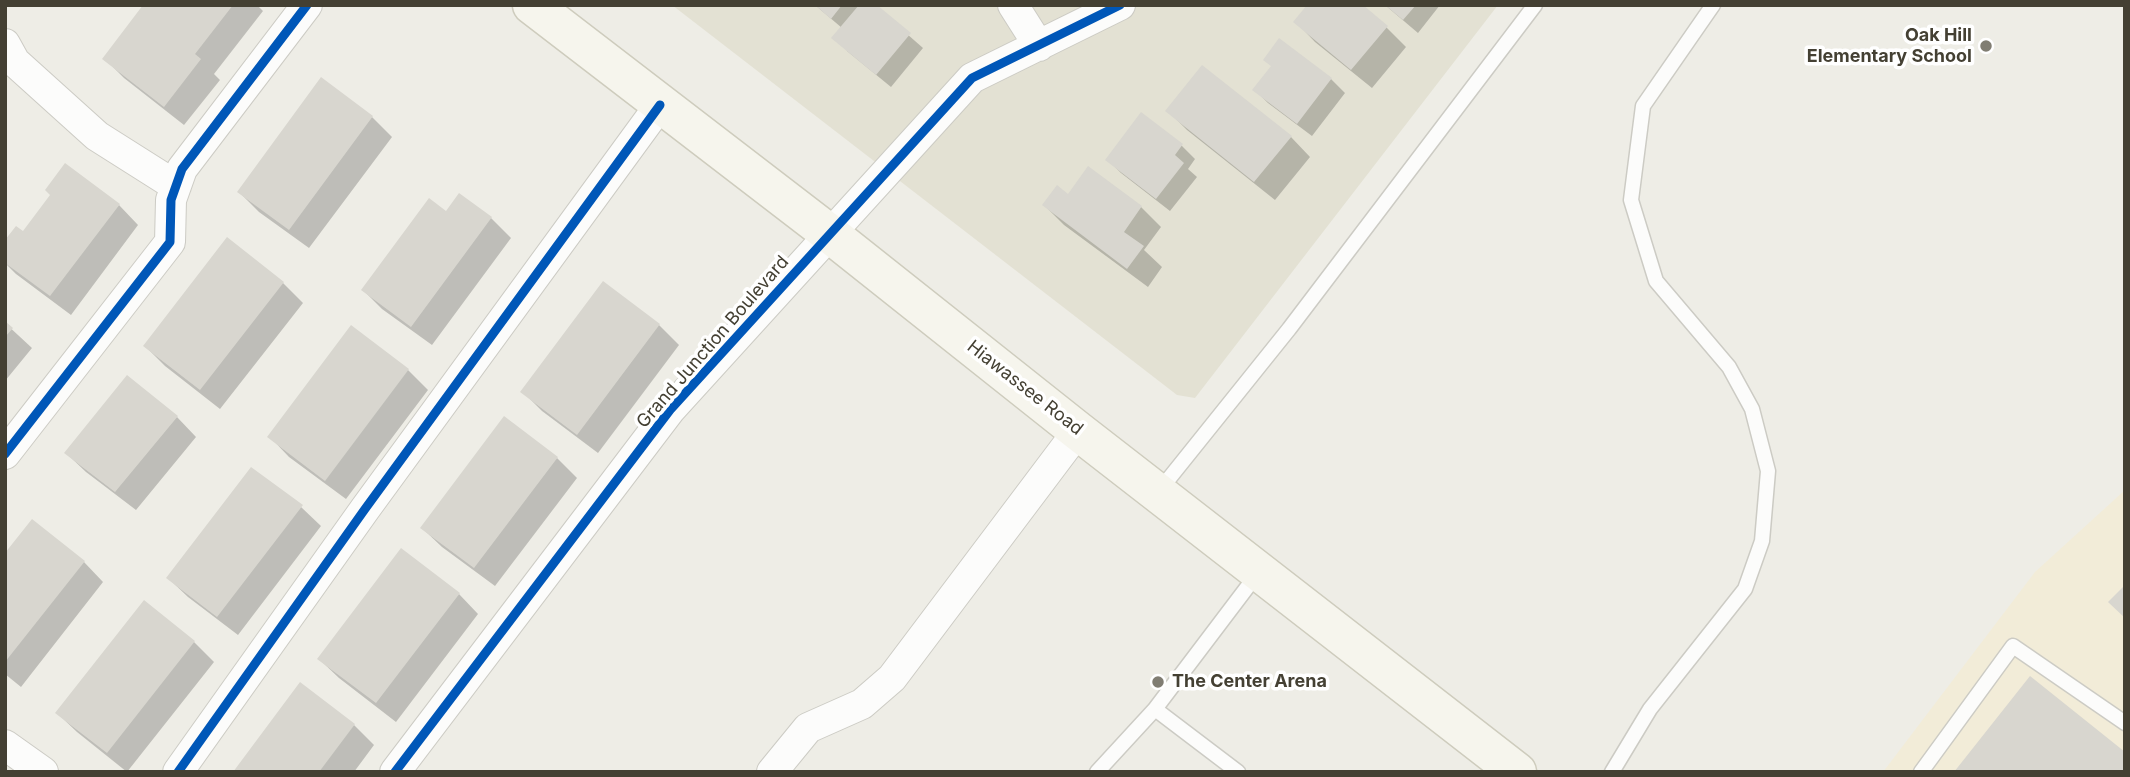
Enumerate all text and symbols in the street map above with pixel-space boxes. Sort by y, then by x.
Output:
place label: Oak Hill Elementary School [1807,25,1972,68]
marker: Oak Hill Elementary School [1978,38,1994,54]
street label: Grand Junction Boulevard [632,252,794,432]
street label: Hiawassee Road [963,336,1087,440]
place label: The Center Arena [1172,671,1327,693]
marker: The Center Arena [1150,674,1166,690]

